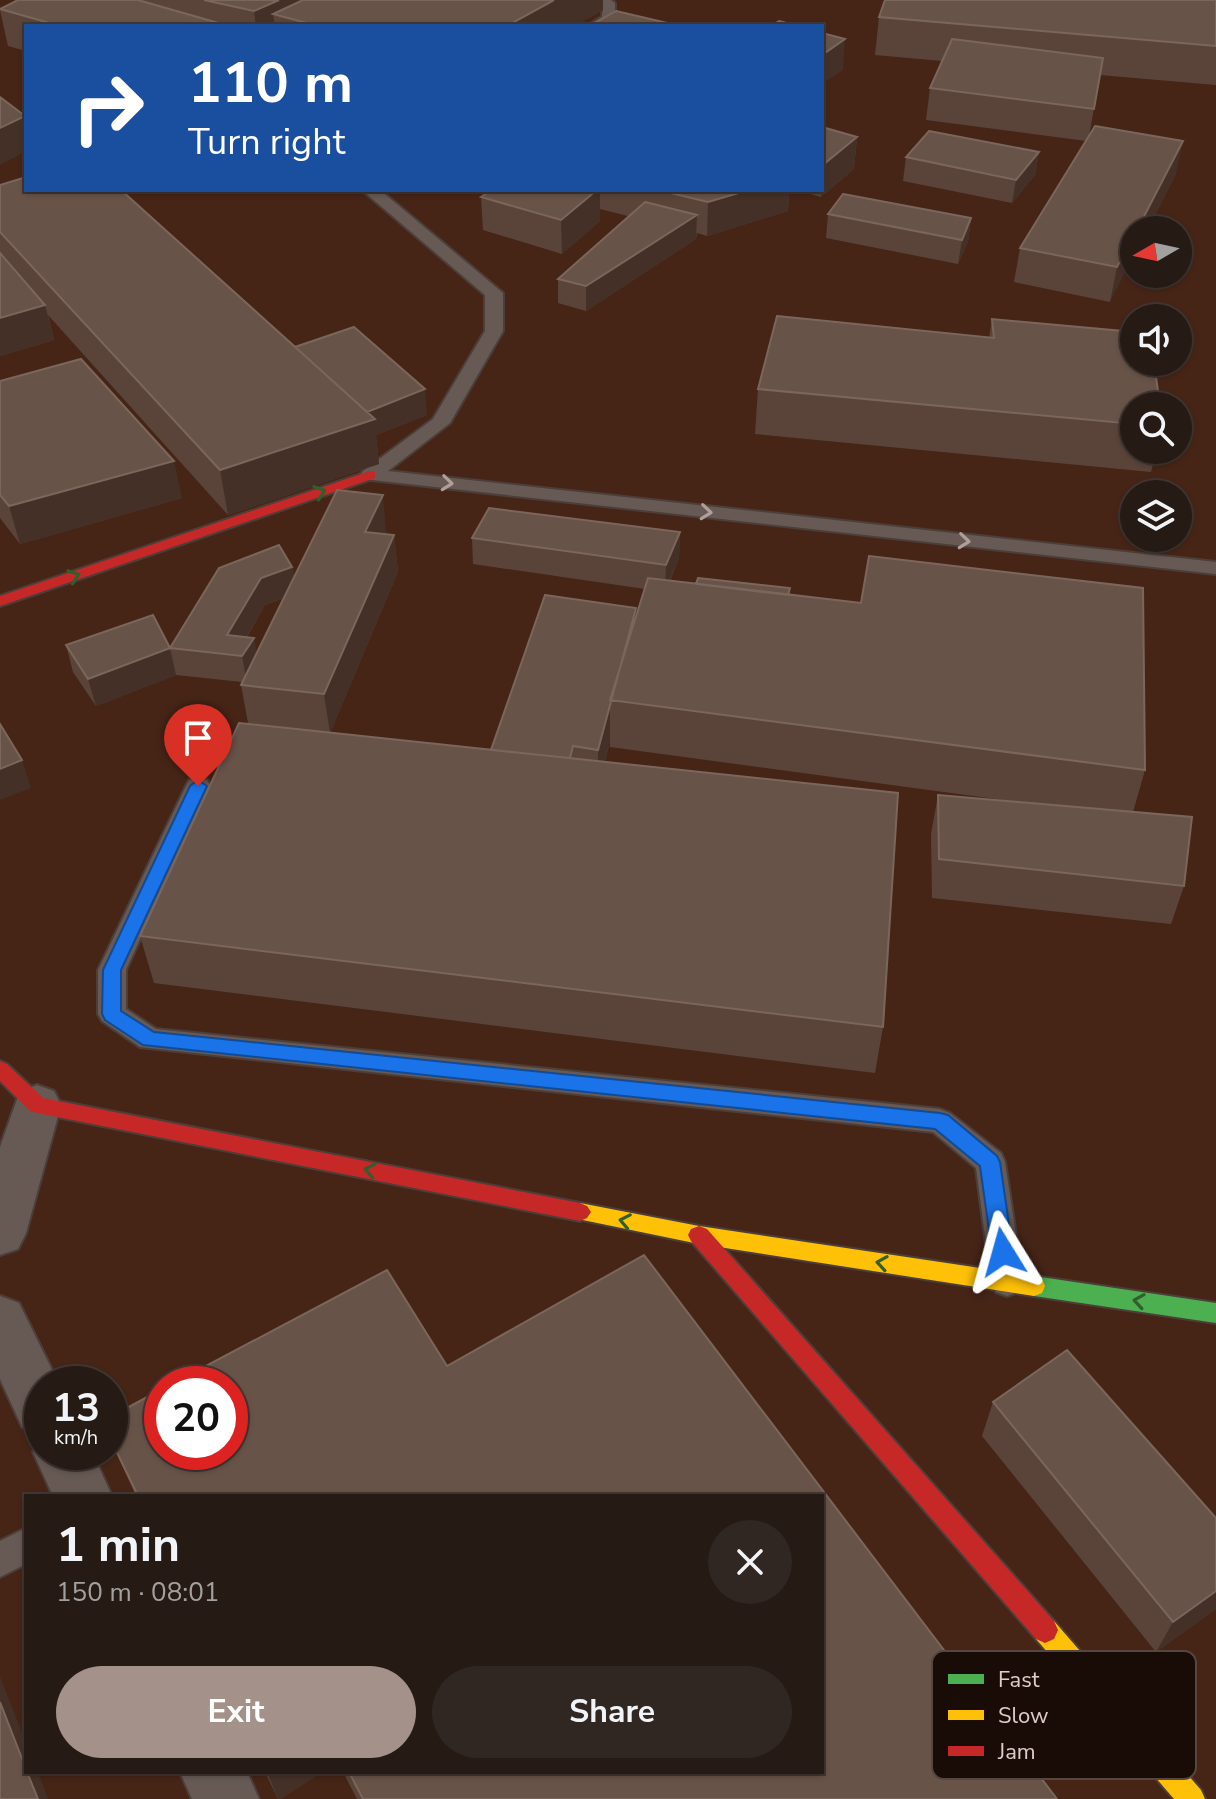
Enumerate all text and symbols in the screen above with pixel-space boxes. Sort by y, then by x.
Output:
text: 110 m [188,45,353,122]
icon: right [56,56,160,160]
text: Turn right [188,118,345,167]
north arrow [1120,216,1192,288]
map controls [1120,216,1192,552]
button: sound [1120,304,1192,376]
button: search [1120,392,1192,464]
one-way arrow [441,475,454,492]
button: layers [1120,480,1192,552]
one-way arrow [312,485,326,501]
one-way arrow [699,503,712,520]
one-way arrow [958,532,971,549]
one-way arrow [66,569,80,585]
pin [164,704,232,786]
icon: arrive [176,716,220,760]
one-way arrow [363,1163,377,1180]
position arrow [961,1210,1045,1294]
one-way arrow [619,1213,632,1230]
one-way arrow [875,1255,889,1272]
one-way arrow [1132,1294,1146,1311]
speed limit sign: 20 [144,1366,248,1470]
text: 13 [52,1381,100,1435]
text: km/h [54,1424,98,1451]
text: 1 min [56,1512,180,1578]
button: close [708,1520,792,1604]
text: 150 m · 08:01 [56,1575,219,1610]
legend [932,1651,1196,1779]
text: Fast [998,1665,1040,1695]
button: Exit [56,1666,416,1758]
button: Share [432,1666,792,1758]
text: Slow [998,1701,1049,1731]
text: Jam [997,1737,1036,1767]

